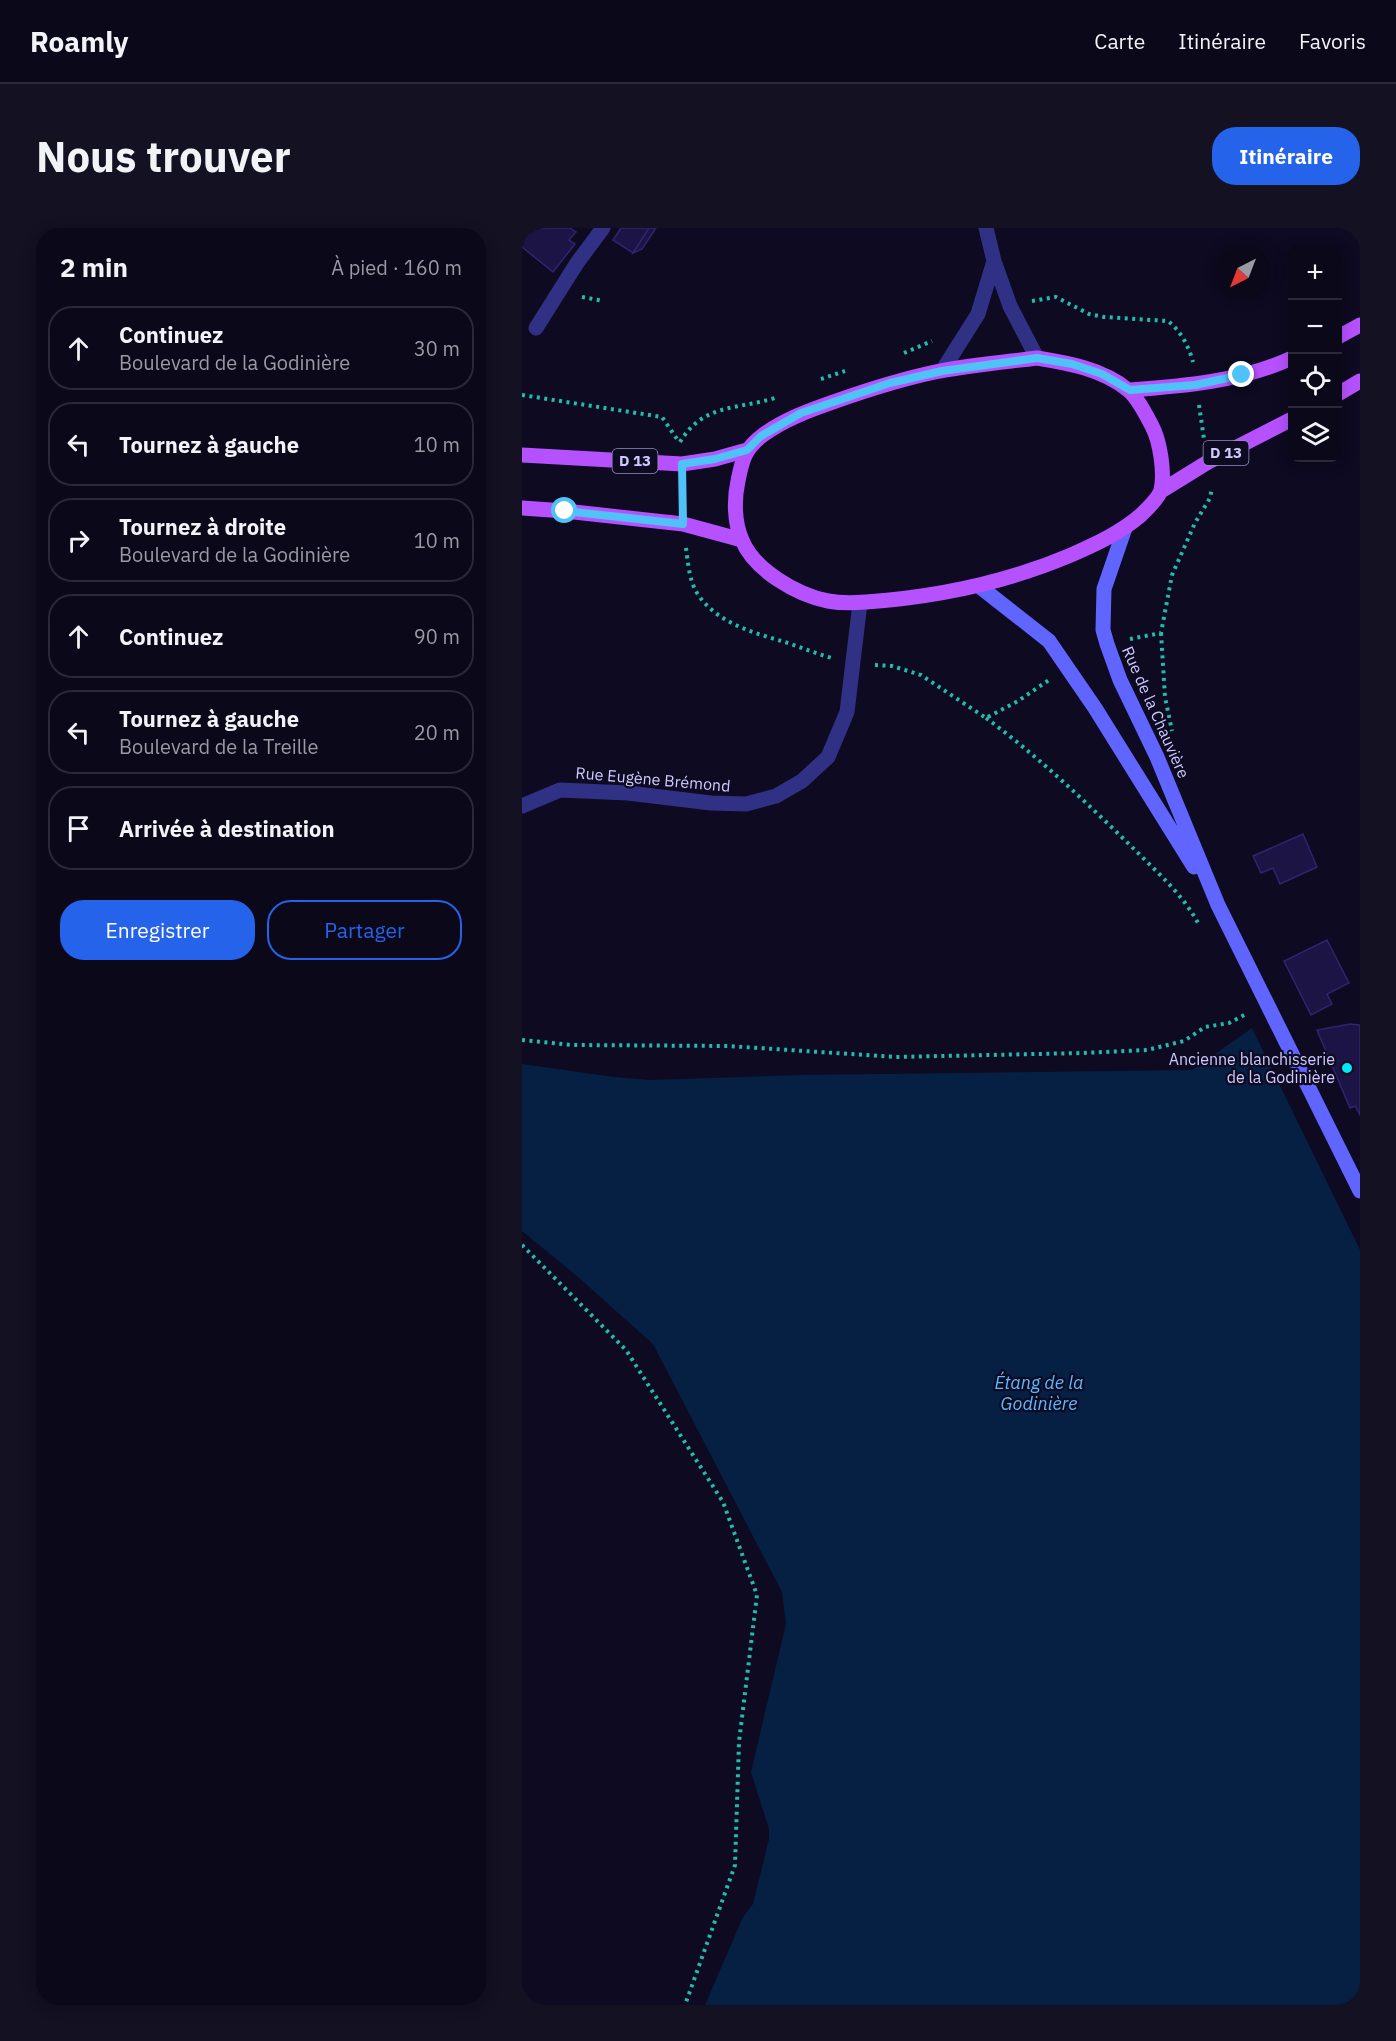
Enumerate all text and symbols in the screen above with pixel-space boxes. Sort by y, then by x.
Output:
text: Roamly [30,23,128,60]
text: Carte [1094,27,1145,55]
text: Itinéraire [1178,27,1266,55]
text: Favoris [1299,27,1366,55]
button: Itinéraire [1212,127,1360,185]
text: Nous trouver [36,129,291,184]
north arrow [1216,246,1270,300]
map controls [1288,246,1342,462]
button: + [1288,246,1342,300]
text: 2 min [60,250,128,284]
text: À pied · 160 m [331,254,462,281]
button: − [1288,300,1342,354]
text: Continuez [119,320,223,349]
icon: ahead [62,332,95,365]
text: 30 m [414,335,460,362]
text: Boulevard de la Godinière [119,349,350,376]
button: locate [1288,354,1342,408]
route end [1228,361,1254,387]
button: layers [1288,408,1342,462]
icon: left [62,428,95,461]
text: Tournez à gauche [119,430,299,459]
text: 10 m [414,431,460,458]
road number: D 13 [1204,441,1248,465]
road number: D 13 [612,449,658,473]
route start [551,497,577,523]
text: Tournez à droite [119,512,286,541]
icon: right [62,524,95,557]
text: 10 m [414,527,460,554]
text: Boulevard de la Godinière [119,541,350,568]
icon: ahead [62,620,95,653]
text: Continuez [119,622,223,651]
text: 90 m [414,623,460,650]
street label: Rue de la Chauvière [1118,643,1194,781]
text: Tournez à gauche [119,704,299,733]
icon: left [62,716,95,749]
text: 20 m [414,719,460,746]
text: Boulevard de la Treille [119,733,318,760]
street label: Rue Eugène Brémond [575,762,731,796]
icon: arrive [62,812,95,845]
text: Arrivée à destination [119,814,335,843]
button: Enregistrer [60,900,255,960]
button: Partager [267,900,462,960]
place label: Ancienne blanchisserie de la Godinière [1169,1049,1335,1087]
marker: Ancienne blanchisserie de la Godinière [1340,1061,1354,1075]
water label: Étang de la Godinière [994,1371,1084,1415]

